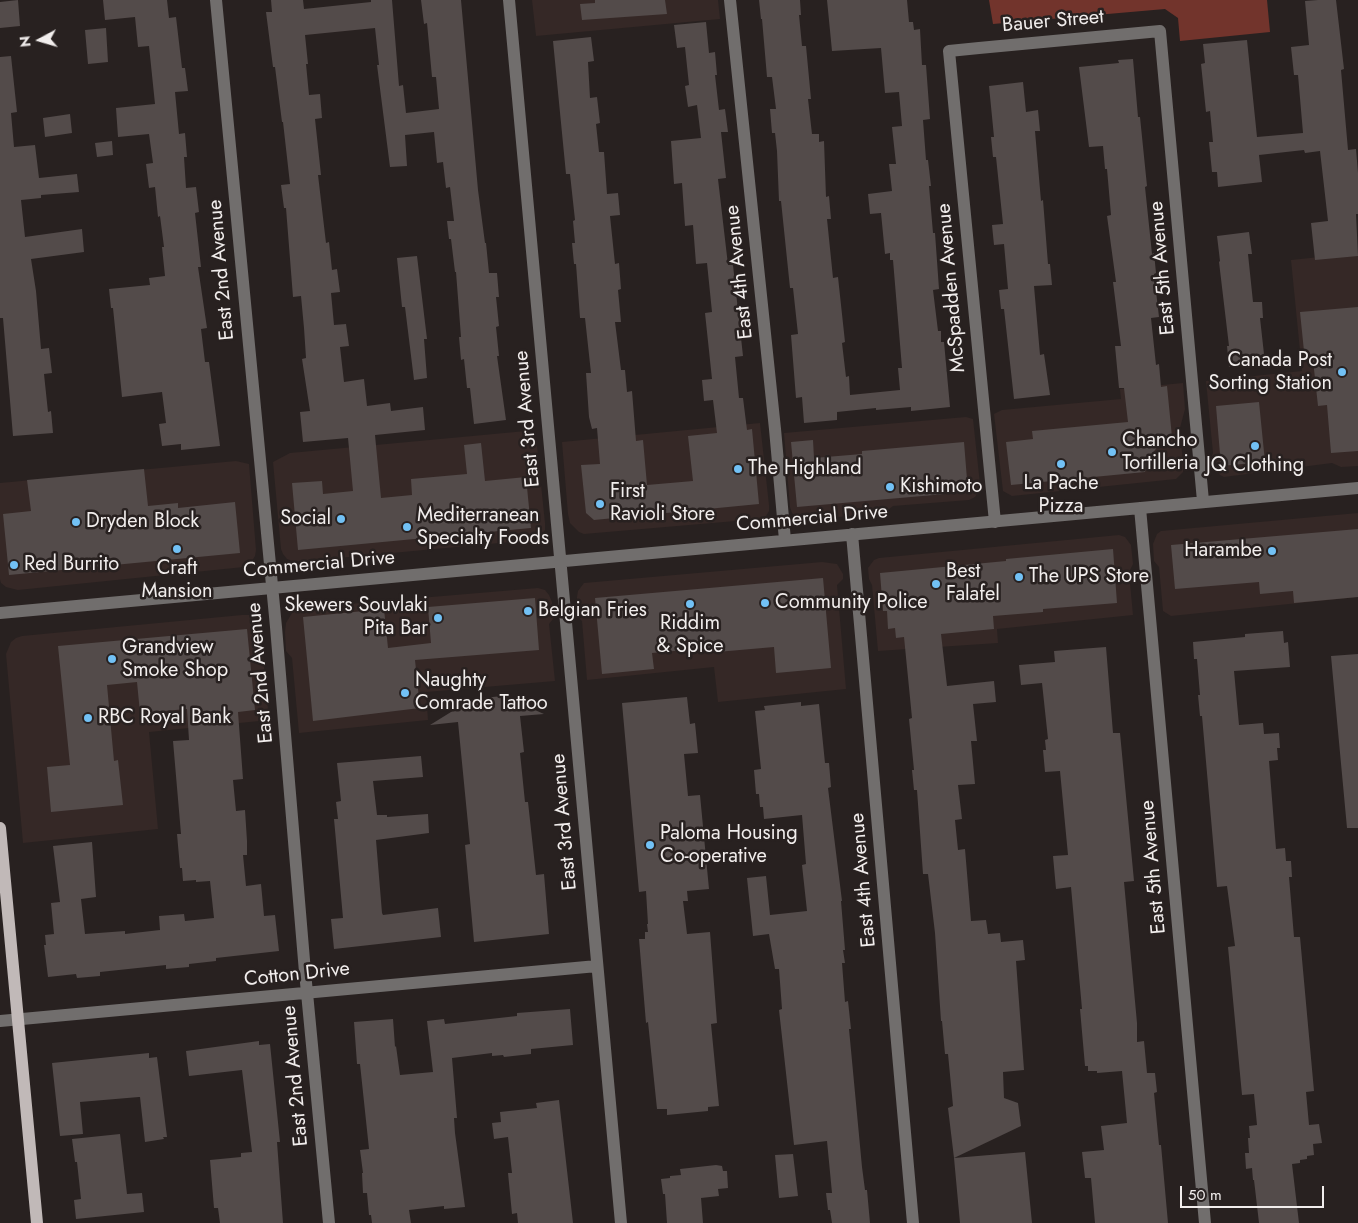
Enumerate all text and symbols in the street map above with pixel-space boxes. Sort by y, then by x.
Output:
street label: Bauer Street [1001,6,1105,38]
north arrow [15,15,65,65]
text: N [15,35,36,48]
street label: East 2nd Avenue [204,199,240,341]
street label: East 5th Avenue [1145,200,1181,336]
street label: McSpadden Avenue [933,202,971,374]
street label: East 4th Avenue [721,204,759,340]
place label: Canada Post Sorting Station [1209,349,1332,396]
street label: East 3rd Avenue [510,350,546,488]
marker: Canada Post Sorting Station [1336,366,1348,378]
place label: Chancho Tortilleria [1122,429,1198,476]
marker: JQ Clothing [1249,440,1261,452]
marker: Chancho Tortilleria [1106,446,1118,458]
place label: JQ Clothing [1206,454,1304,478]
place label: The Highland [748,457,862,481]
marker: La Pache Pizza [1055,458,1067,470]
marker: The Highland [732,463,744,475]
place label: La Pache Pizza [1024,472,1098,519]
place label: Kishimoto [900,475,982,499]
place label: First Ravioli Store [610,480,715,527]
marker: Kishimoto [884,481,896,493]
marker: First Ravioli Store [594,498,606,510]
street label: Commercial Drive [735,500,889,538]
place label: Mediterranean Specialty Foods [417,504,549,551]
place label: Social [280,507,331,531]
place label: Dryden Block [86,510,199,534]
marker: Social [335,513,347,525]
marker: Dryden Block [70,516,82,528]
marker: Mediterranean Specialty Foods [401,521,413,533]
place label: Harambe [1184,539,1262,563]
marker: Craft Mansion [171,543,183,555]
marker: Harambe [1266,545,1278,557]
street label: Commercial Drive [242,546,396,584]
place label: Red Burrito [24,553,119,577]
place label: Craft Mansion [142,557,212,604]
marker: Red Burrito [8,559,20,571]
place label: Best Falafel [946,560,1000,607]
place label: The UPS Store [1029,565,1149,589]
marker: The UPS Store [1013,571,1025,583]
marker: Best Falafel [930,578,942,590]
place label: Community Police [775,591,928,615]
place label: Skewers Souvlaki Pita Bar [285,594,428,641]
marker: Community Police [759,597,771,609]
marker: Riddim & Spice [684,598,696,610]
place label: Belgian Fries [538,599,647,623]
street label: East 2nd Avenue [243,602,279,744]
marker: Belgian Fries [522,605,534,617]
marker: Skewers Souvlaki Pita Bar [432,612,444,624]
place label: Riddim & Spice [657,612,723,659]
place label: Grandview Smoke Shop [122,636,228,683]
marker: Grandview Smoke Shop [106,653,118,665]
place label: Naughty Comrade Tattoo [415,669,548,716]
marker: Naughty Comrade Tattoo [399,687,411,699]
place label: RBC Royal Bank [98,706,231,730]
marker: RBC Royal Bank [82,712,94,724]
street label: East 3rd Avenue [547,753,583,891]
street label: East 5th Avenue [1136,799,1172,935]
street label: East 4th Avenue [846,812,882,948]
place label: Paloma Housing Co-operative [660,822,798,869]
marker: Paloma Housing Co-operative [644,839,656,851]
street label: Cotton Drive [243,958,351,992]
street label: East 2nd Avenue [278,1005,314,1147]
scale bar [1183,1176,1327,1208]
text: 50 m [1188,1184,1222,1206]

